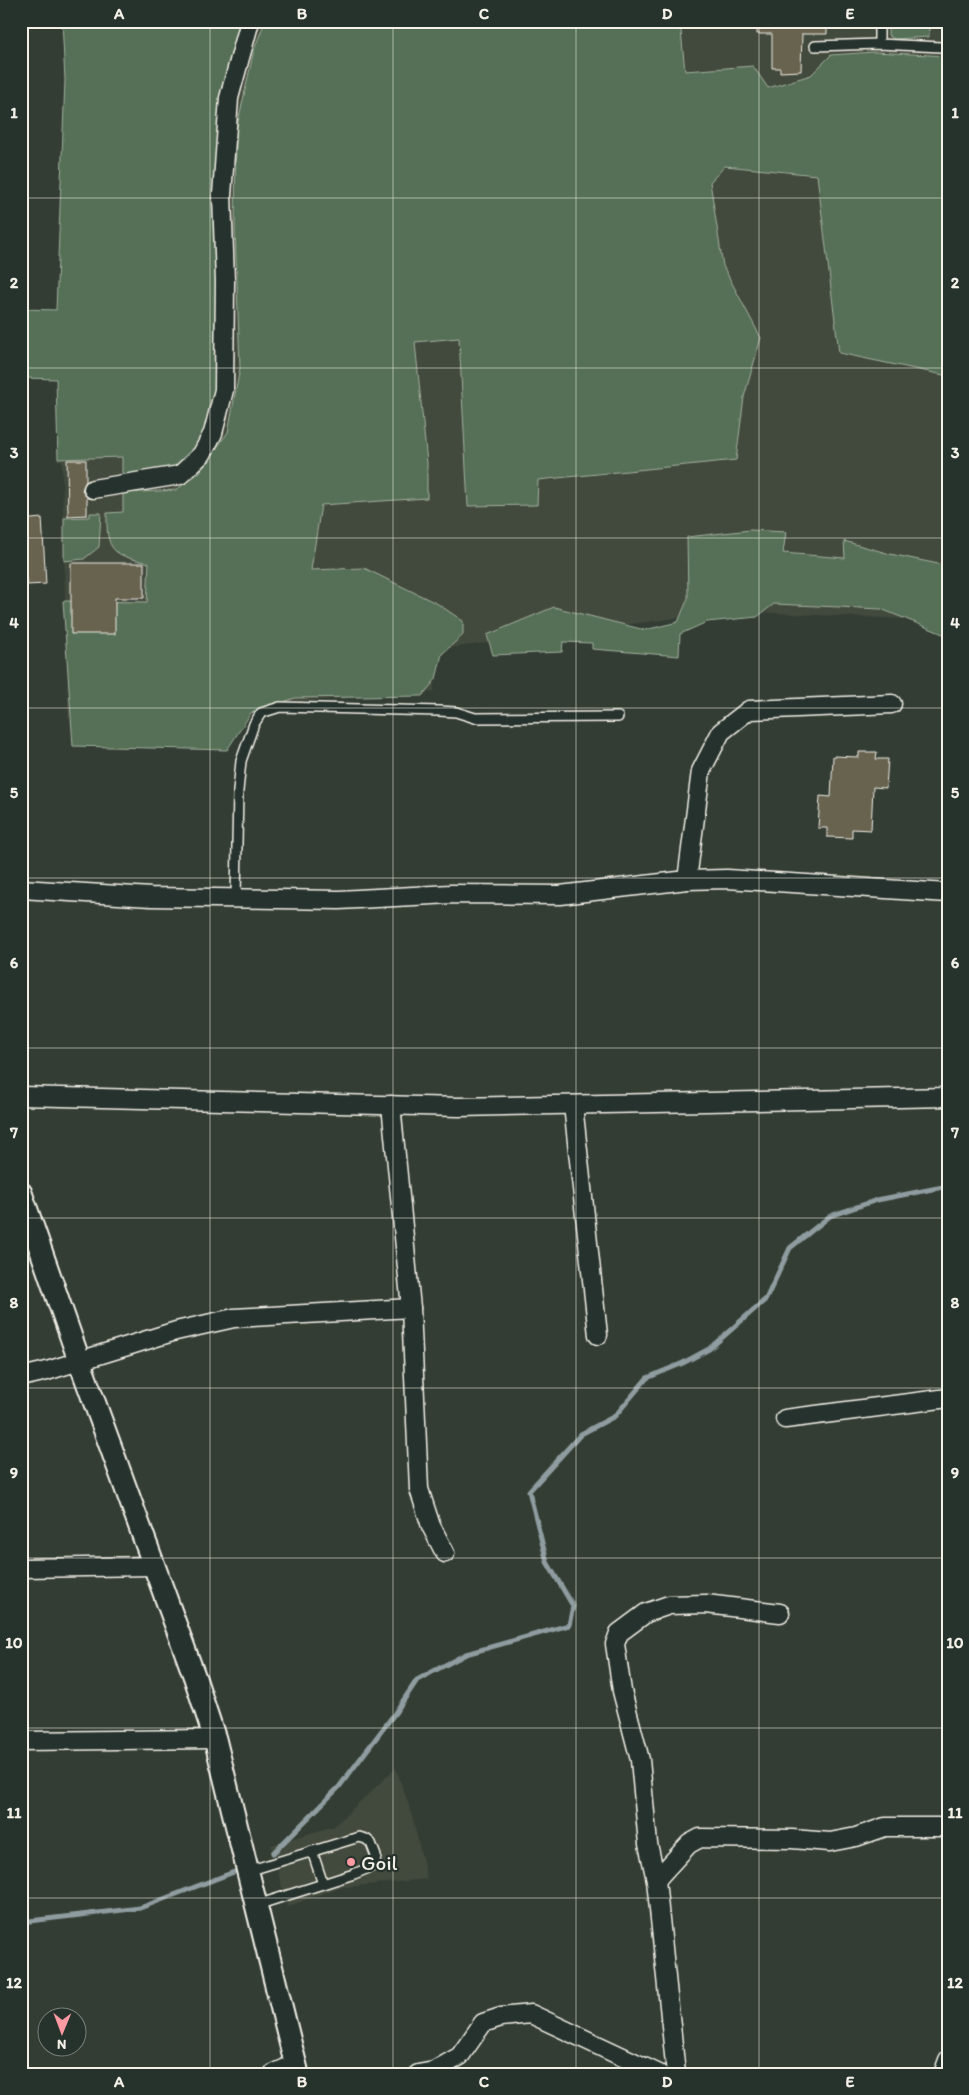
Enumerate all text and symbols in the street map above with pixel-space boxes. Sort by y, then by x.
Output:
text: A [113,4,125,23]
text: B [297,4,308,23]
text: C [479,4,490,23]
text: D [662,4,673,23]
text: E [846,4,855,23]
text: 1 [10,103,18,122]
text: 1 [951,103,959,122]
text: 2 [10,273,19,292]
text: 2 [951,273,960,292]
text: 3 [10,443,19,462]
text: 3 [951,443,960,462]
text: 4 [9,613,19,632]
text: 4 [950,613,960,632]
text: 5 [10,783,19,802]
text: 5 [951,783,960,802]
text: 6 [10,953,19,972]
text: 6 [951,953,960,972]
text: 7 [9,1123,18,1142]
text: 7 [950,1123,959,1142]
text: 8 [10,1293,19,1312]
text: 8 [951,1293,960,1312]
text: 9 [10,1463,18,1482]
text: 9 [951,1463,959,1482]
text: 10 [5,1633,23,1652]
text: 10 [946,1633,964,1652]
text: 11 [7,1803,22,1822]
text: 11 [948,1803,963,1822]
place label: Goil [361,1850,398,1875]
marker: Goil [345,1856,357,1868]
text: 12 [6,1973,23,1992]
text: 12 [947,1973,964,1992]
north arrow [38,2008,88,2058]
text: N [57,2036,67,2053]
text: A [113,2072,125,2091]
text: B [297,2072,308,2091]
text: C [479,2072,490,2091]
text: D [662,2072,673,2091]
text: E [846,2072,855,2091]

